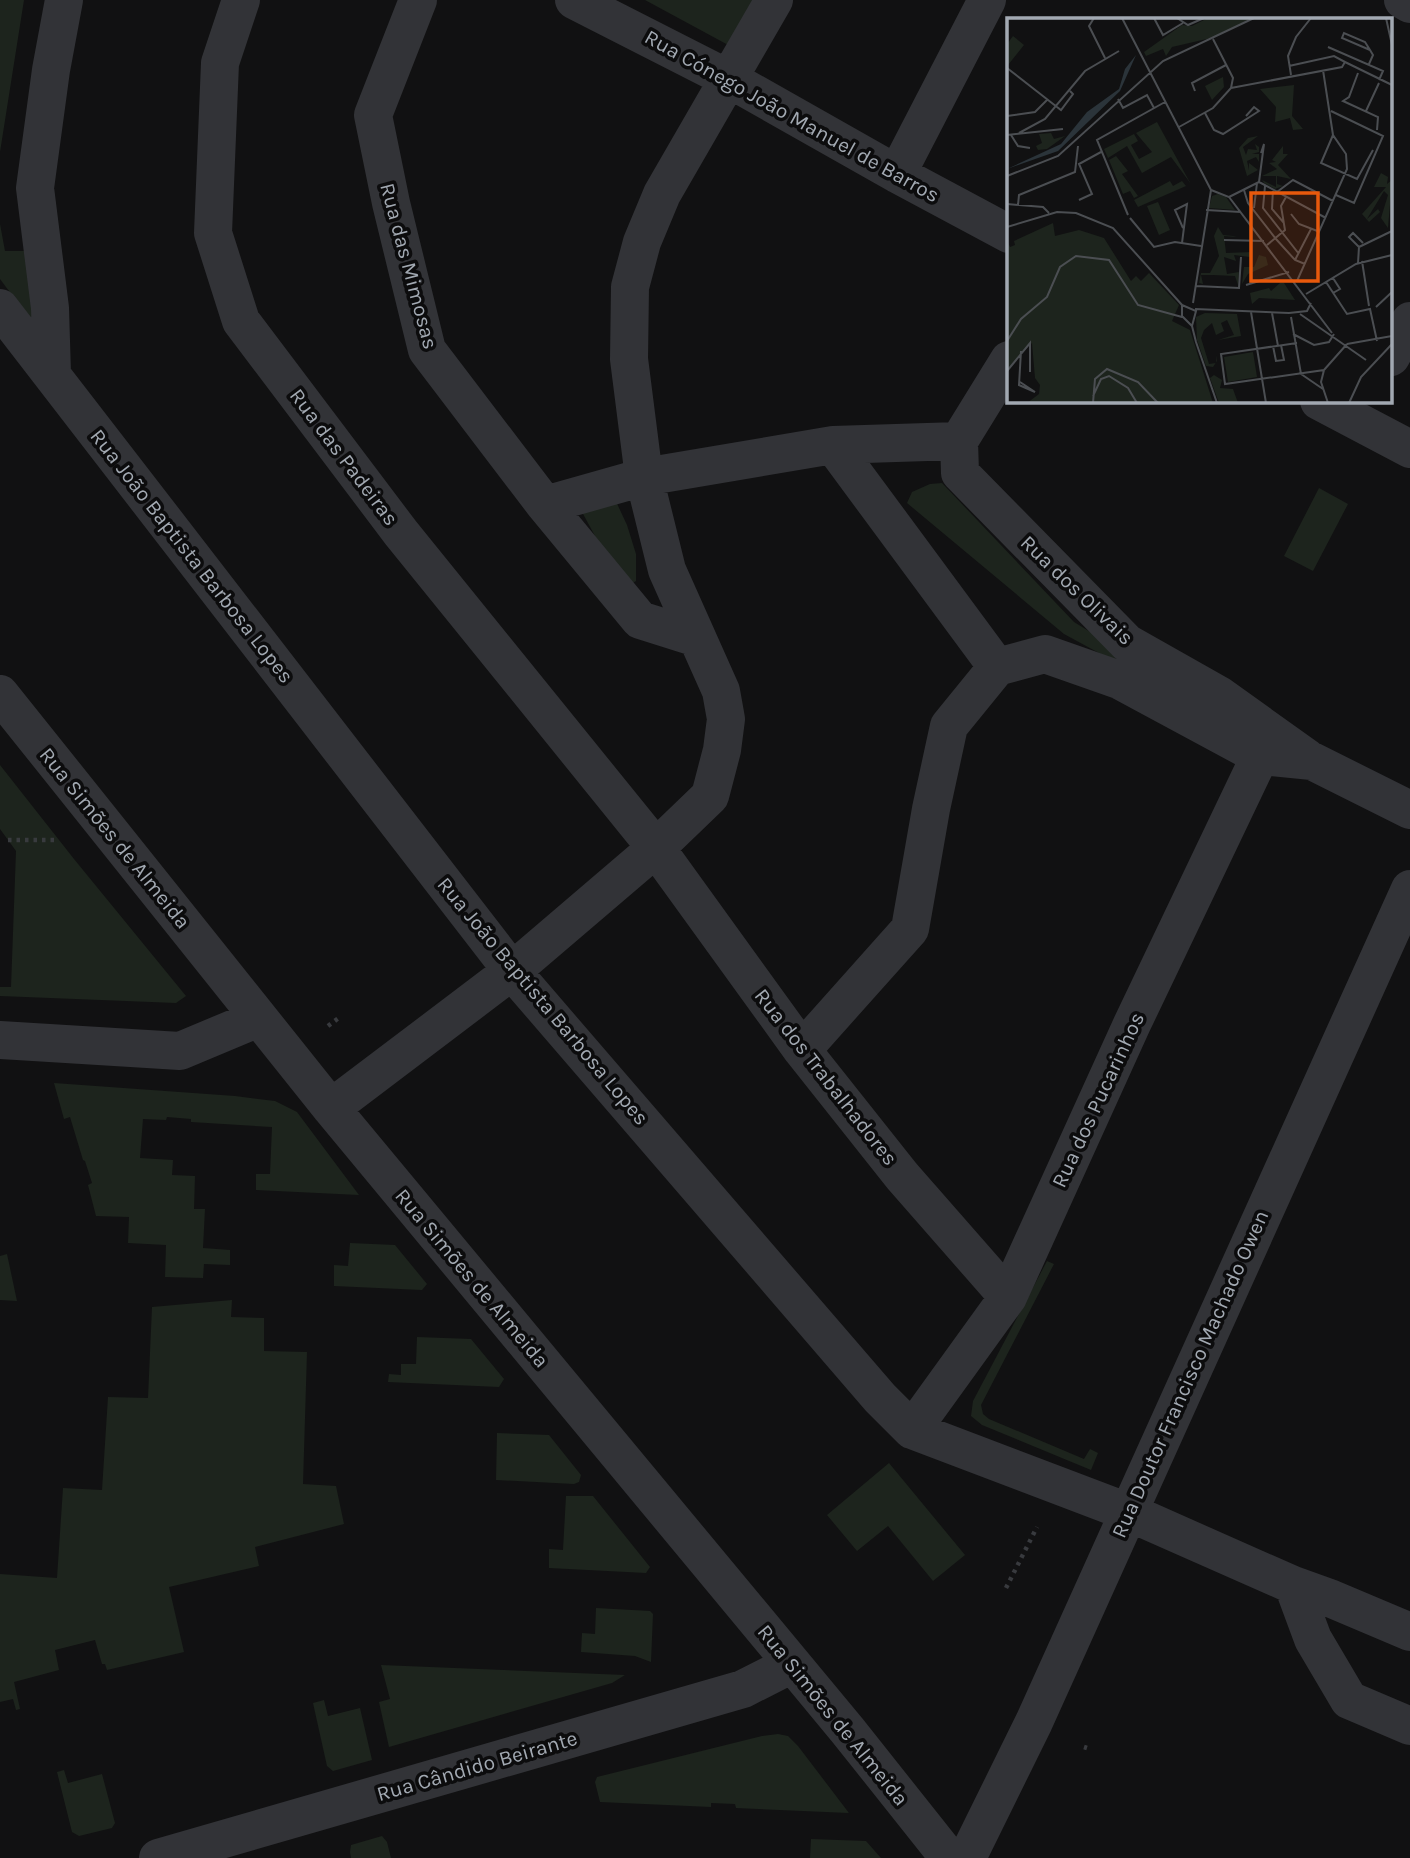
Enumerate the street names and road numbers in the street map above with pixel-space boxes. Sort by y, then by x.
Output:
street label: Rua Cónego João Manuel de Barros [640,25,944,207]
street label: Rua das Mimosas [375,180,443,352]
street label: Rua das Padeiras [285,384,403,530]
street label: Rua João Baptista Barbosa Lopes [85,424,299,688]
street label: Rua dos Olivais [1016,530,1138,650]
street label: Rua Simões de Almeida [35,743,195,933]
street label: Rua João Baptista Barbosa Lopes [432,872,654,1130]
street label: Rua dos Trabalhadores [750,984,902,1170]
street label: Rua dos Pucarinhos [1047,1009,1149,1191]
street label: Rua Simões de Almeida [390,1184,554,1372]
street label: Rua Doutor Francisco Machado Owen [1107,1207,1273,1541]
street label: Rua Simões de Almeida [753,1620,913,1810]
street label: Rua Cândido Beirante [374,1726,580,1806]

